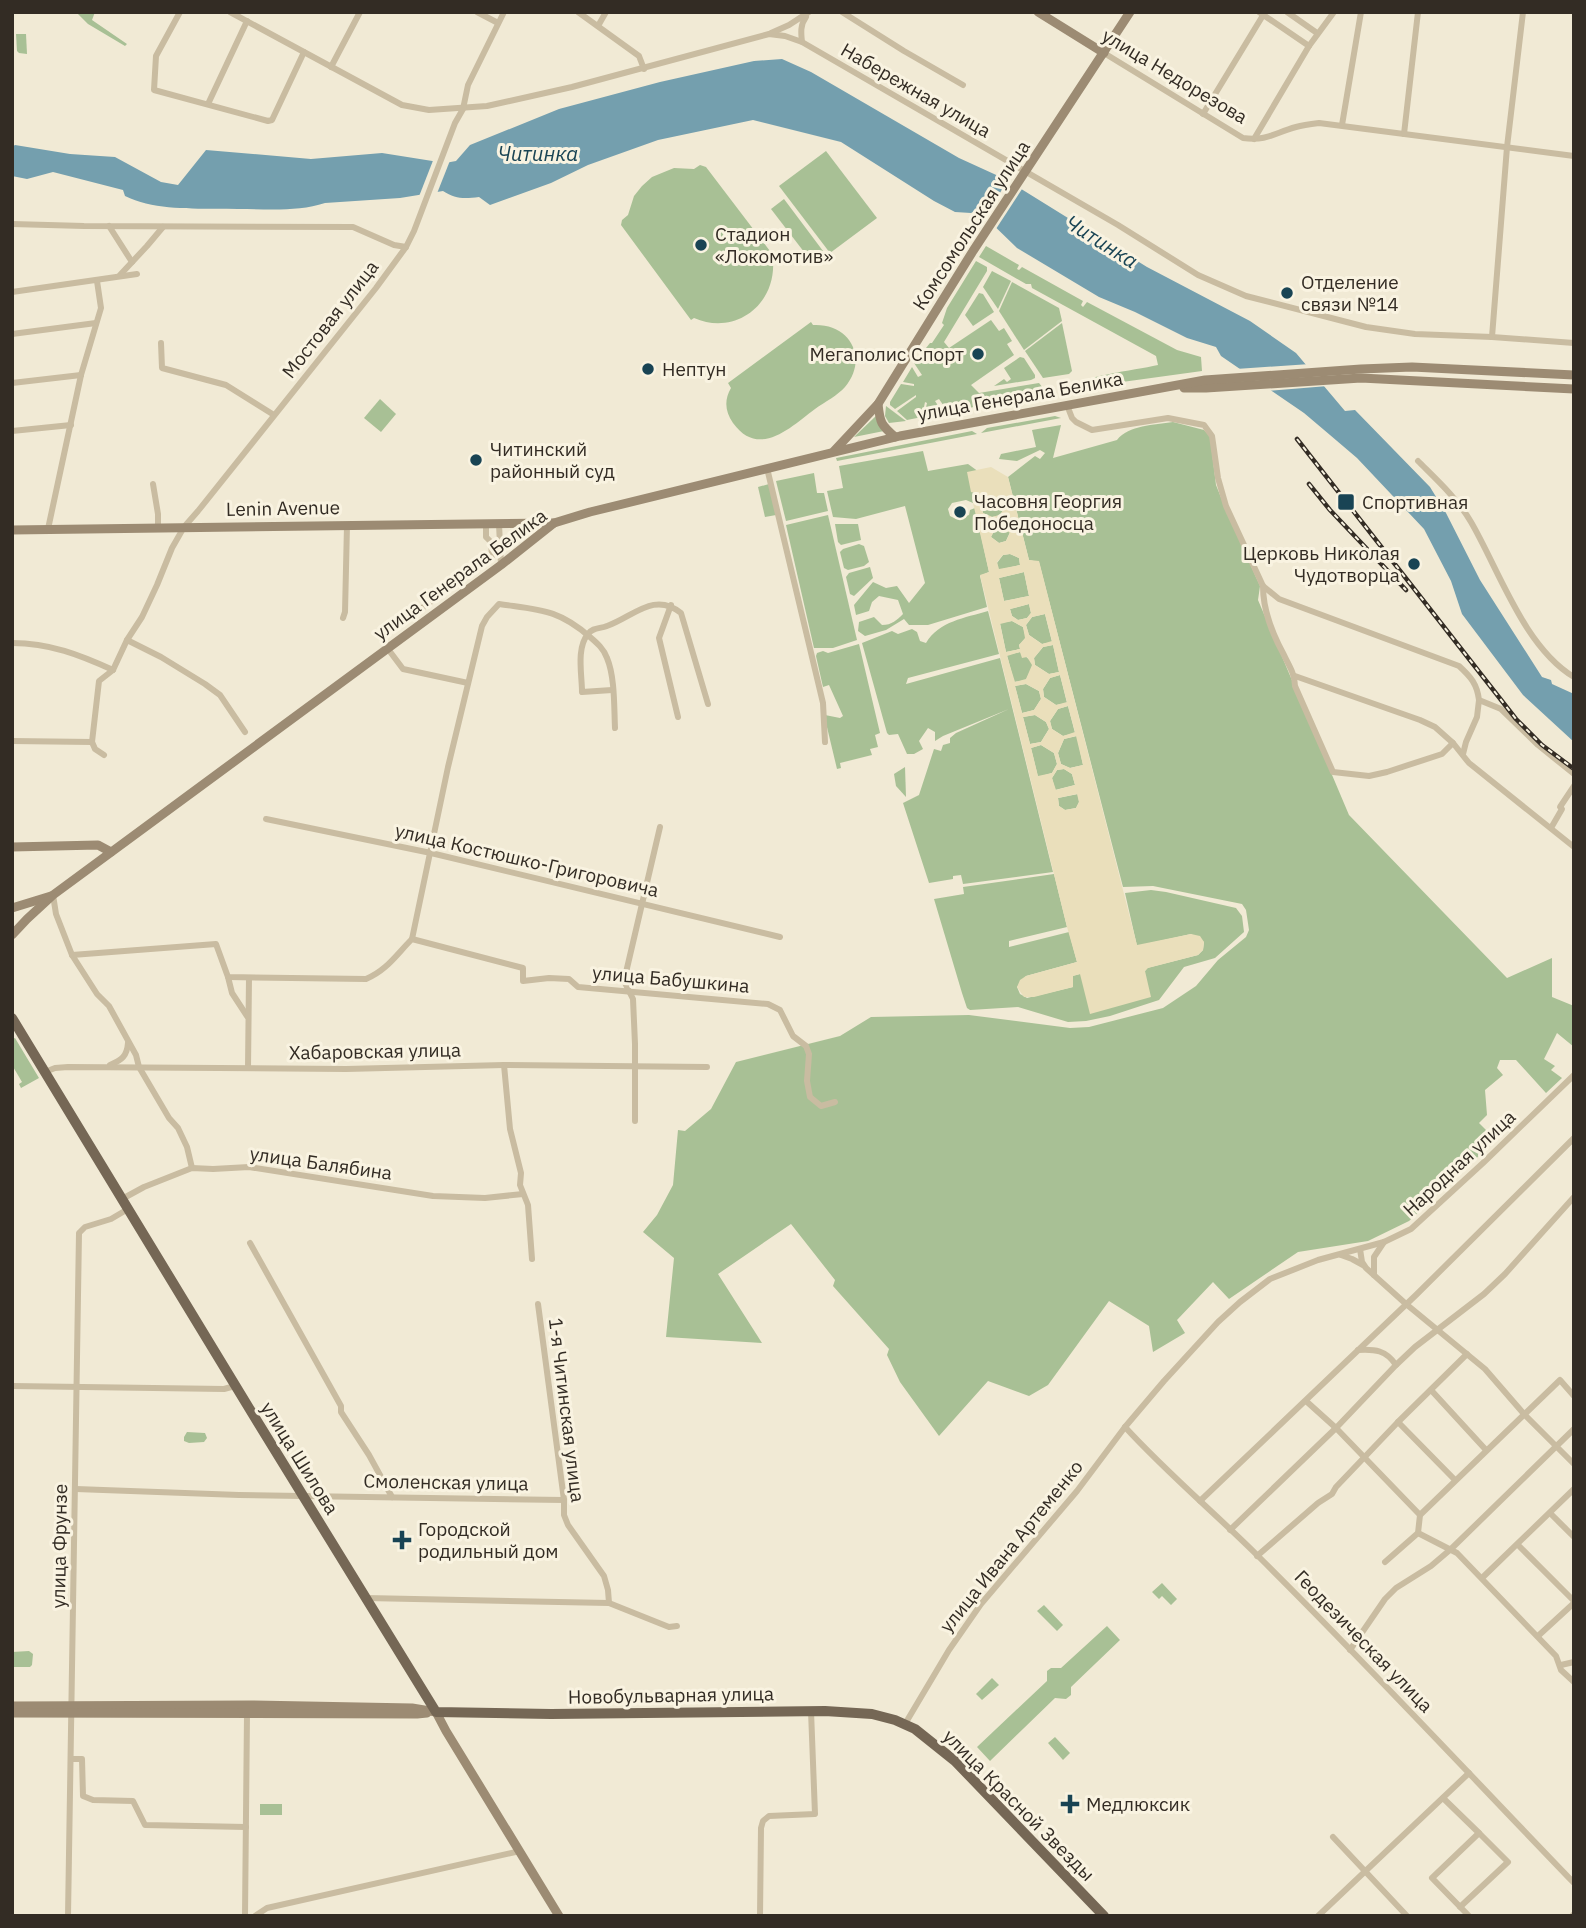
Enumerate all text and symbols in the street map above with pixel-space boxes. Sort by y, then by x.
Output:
street label: улица Недорезова [1098,23,1252,129]
street label: Набережная улица [837,37,995,143]
street label: Комсомольская улица [907,136,1035,314]
water label: Читинка [498,139,578,167]
water label: Читинка [1060,208,1144,274]
place label: Стадион «Локомотив» [715,222,833,268]
marker: Стадион «Локомотив» [693,237,709,253]
street label: Мостовая улица [277,255,383,383]
place label: Отделение связи №14 [1301,270,1399,316]
marker: Отделение связи №14 [1279,285,1295,301]
place label: Мегаполис Спорт [810,342,964,366]
marker: Мегаполис Спорт [970,346,986,362]
place label: Нептун [662,357,727,381]
marker: Нептун [640,361,656,377]
street label: улица Генерала Белика [915,366,1125,426]
place label: Читинский районный суд [490,437,615,483]
marker: Читинский районный суд [468,452,484,468]
place label: Часовня Георгия Победоносца [974,489,1122,535]
place label: Спортивная [1362,490,1468,514]
marker: Спортивная [1336,492,1356,512]
street label: Lenin Avenue [226,495,340,521]
street label: улица Генерала Белика [369,503,551,645]
marker: Часовня Георгия Победоносца [952,504,968,520]
place label: Церковь Николая Чудотворца [1243,541,1400,587]
marker: Церковь Николая Чудотворца [1406,556,1422,572]
street label: улица Костюшко-Григоровича [393,818,661,902]
street label: улица Бабушкина [591,960,751,998]
street label: Хабаровская улица [289,1038,461,1064]
street label: Народная улица [1398,1105,1520,1221]
street label: улица Балябина [248,1141,394,1185]
street label: 1-я Читинская улица [544,1316,590,1504]
street label: улица Шилова [256,1397,344,1519]
street label: улица Ивана Артеменко [934,1455,1088,1637]
street label: Смоленская улица [363,1469,529,1495]
street label: улица Фрунзе [46,1483,72,1609]
place label: Городской родильный дом [418,1517,559,1563]
marker: Городской родильный дом [392,1530,412,1550]
street label: Геодезическая улица [1290,1565,1438,1717]
street label: Новобульварная улица [568,1681,774,1709]
street label: улица Красной Звезды [938,1724,1100,1886]
place label: Медлюксик [1086,1792,1190,1816]
marker: Медлюксик [1060,1794,1080,1814]

